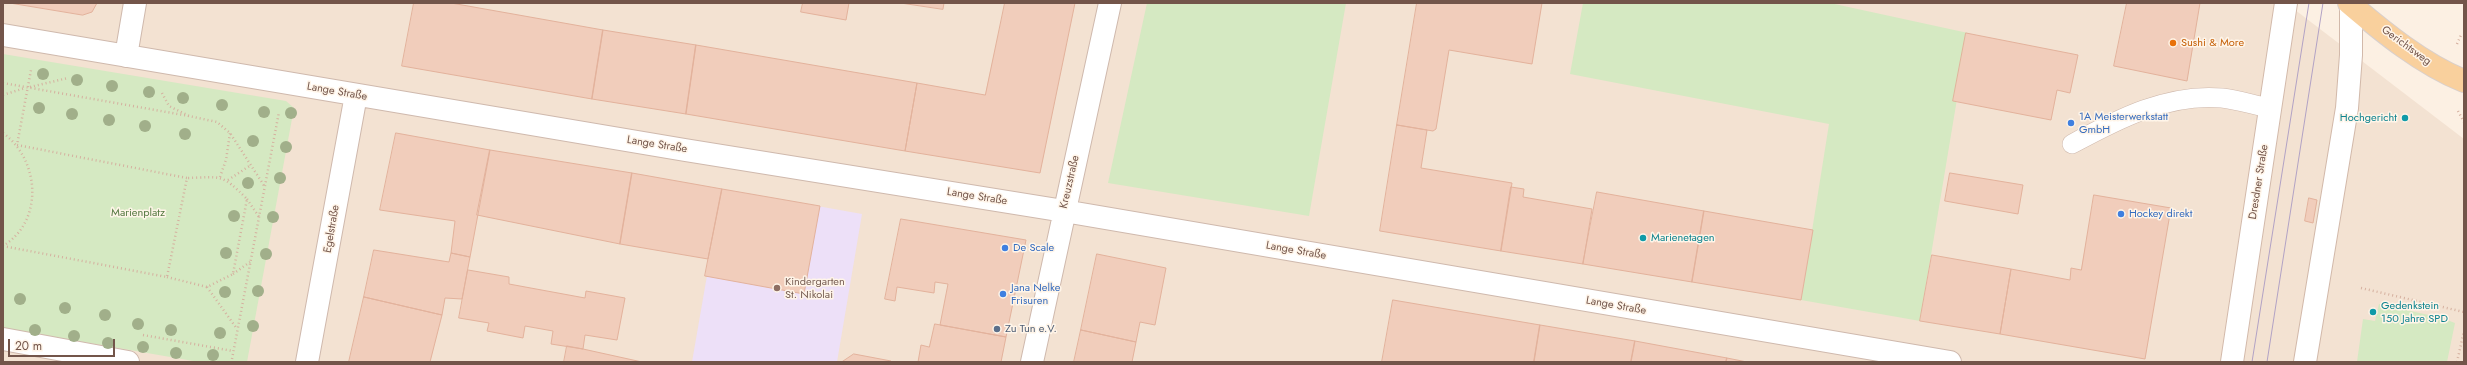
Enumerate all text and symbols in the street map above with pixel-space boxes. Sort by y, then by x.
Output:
street label: Gerichtsweg [2379,24,2433,68]
place label: Sushi & More [2181,36,2244,50]
marker: Sushi & More [2168,38,2178,48]
street label: Lange Straße [306,80,368,104]
place label: 1A Meisterwerkstatt GmbH [2079,110,2168,136]
place label: Hochgericht [2340,111,2397,125]
marker: Hochgericht [2400,113,2410,123]
marker: 1A Meisterwerkstatt GmbH [2066,118,2076,128]
street label: Lange Straße [626,134,688,156]
street label: Dresdner Straße [2247,144,2271,220]
street label: Kreuzstraße [1057,154,1083,210]
street label: Lange Straße [946,186,1008,208]
street label: Egelstraße [321,204,343,254]
park label: Marienplatz [111,206,165,220]
place label: Hockey direkt [2129,207,2192,221]
marker: Hockey direkt [2116,209,2126,219]
place label: Marienetagen [1651,231,1715,245]
marker: Marienetagen [1638,233,1648,243]
street label: Lange Straße [1265,239,1327,263]
place label: De Scale [1013,241,1054,255]
marker: De Scale [1000,243,1010,253]
place label: Kindergarten St. Nikolai [785,275,845,301]
place label: Jana Nelke Frisuren [1011,281,1060,307]
marker: Kindergarten St. Nikolai [772,283,782,293]
marker: Jana Nelke Frisuren [998,289,1008,299]
street label: Lange Straße [1585,294,1647,318]
place label: Gedenkstein 150 Jahre SPD [2381,299,2448,325]
marker: Gedenkstein 150 Jahre SPD [2368,307,2378,317]
place label: Zu Tun e.V. [1005,322,1057,336]
marker: Zu Tun e.V. [992,324,1002,334]
scale bar [10,331,117,357]
text: 20 m [15,337,42,355]

